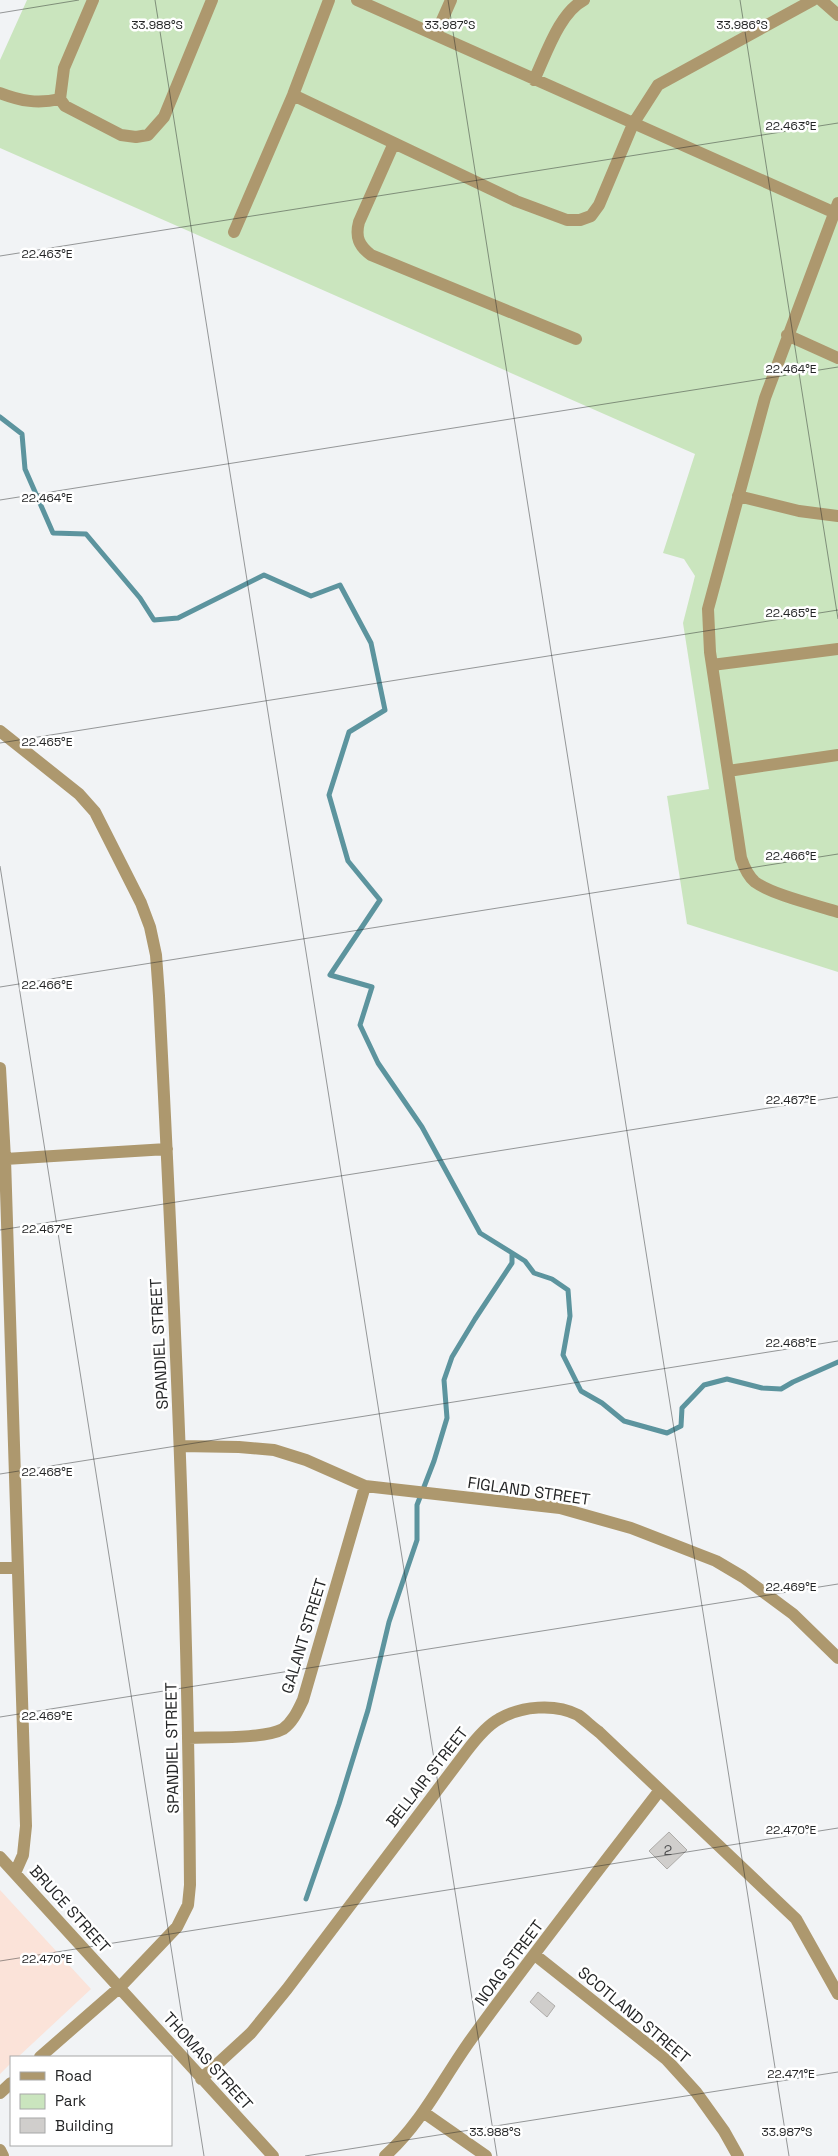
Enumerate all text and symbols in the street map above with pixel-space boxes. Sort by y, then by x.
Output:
text: 33.988°S [131,17,183,33]
text: 33.987°S [425,17,475,33]
text: 33.986°S [716,17,768,33]
text: 22.463°E [766,118,817,134]
text: 22.463°E [22,246,73,262]
text: 22.464°E [765,361,817,377]
text: 22.464°E [21,490,73,506]
text: 22.465°E [766,605,817,621]
text: 22.465°E [22,734,73,750]
text: 22.466°E [765,848,817,864]
text: 22.466°E [21,977,73,993]
text: 22.467°E [766,1092,816,1108]
text: 22.467°E [22,1221,72,1237]
street label: SPANDIEL STREET [145,1278,173,1410]
text: 22.468°E [765,1335,817,1351]
text: 22.468°E [21,1464,73,1480]
street label: FIGLAND STREET [466,1472,592,1510]
street label: GALANT STREET [276,1576,332,1696]
text: 22.469°E [765,1579,817,1595]
street label: SPANDIEL STREET [160,1682,184,1814]
text: 22.469°E [21,1708,73,1724]
street label: BELLAIR STREET [381,1723,473,1831]
text: 22.470°E [766,1822,816,1838]
house number: 2 [664,1841,672,1859]
street label: BRUCE STREET [25,1861,115,1957]
street label: NOAG STREET [470,1916,548,2010]
text: 22.470°E [22,1951,72,1967]
street label: SCOTLAND STREET [574,1962,694,2068]
street label: THOMAS STREET [158,2008,258,2114]
legend [10,2056,172,2146]
text: Road [55,2066,92,2085]
text: 22.471°E [767,2066,815,2082]
text: Park [55,2091,86,2110]
text: Building [55,2116,114,2135]
text: 33.988°S [469,2124,521,2140]
text: 33.987°S [762,2124,812,2140]

